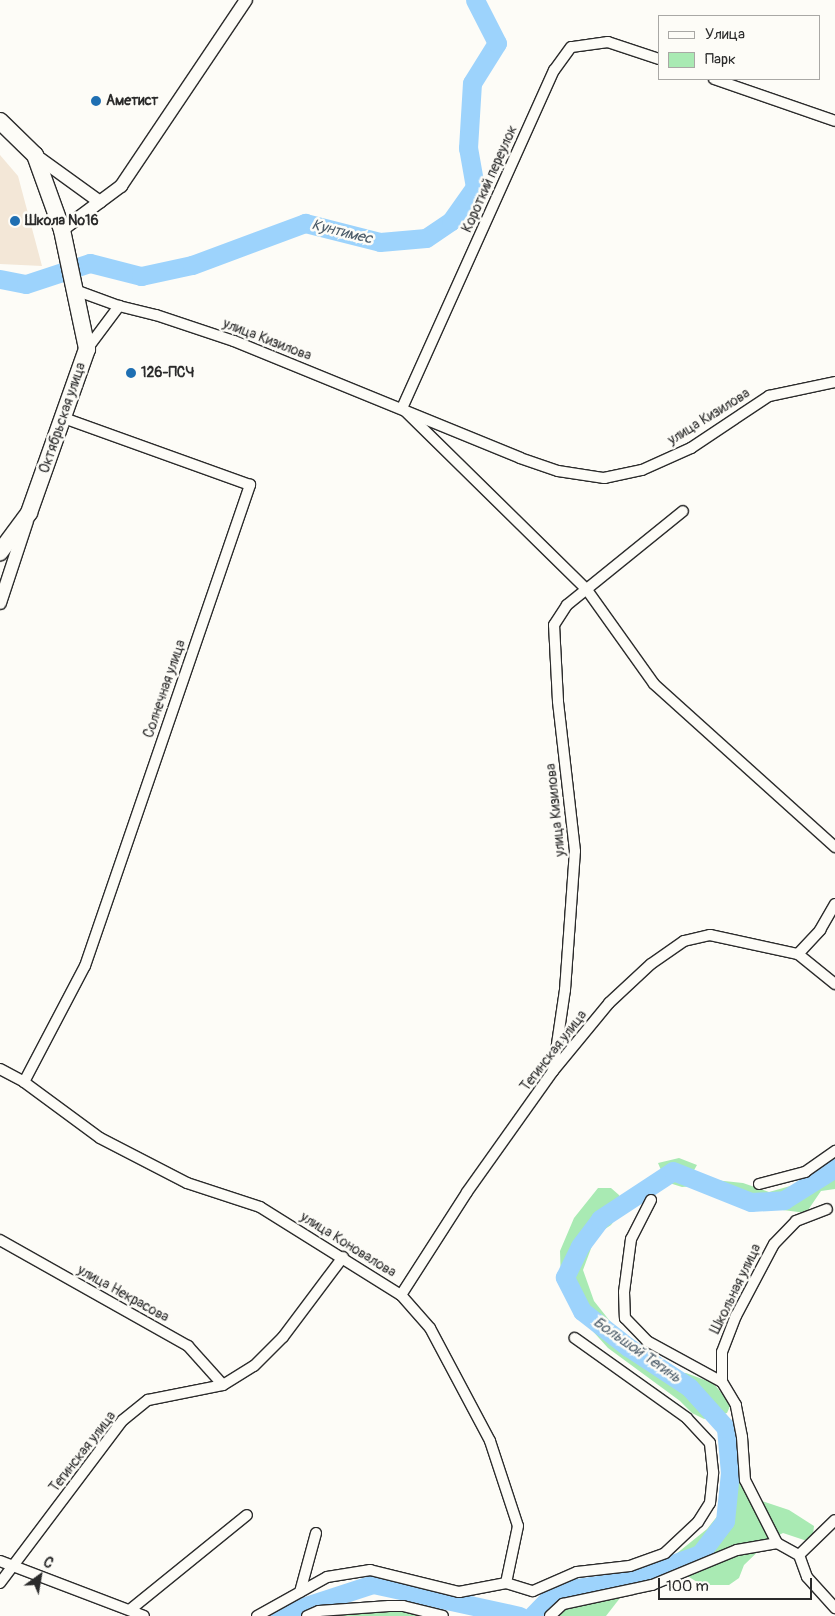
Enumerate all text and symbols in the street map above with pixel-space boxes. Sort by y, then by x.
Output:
legend [658,15,820,80]
text: Улица [705,25,745,44]
text: Парк [705,50,736,69]
place label: Аметист [106,93,158,109]
marker: Аметист [90,95,102,107]
street label: Короткий переулок [459,123,521,235]
place label: Школа №16 [25,213,99,229]
marker: Школа №16 [9,215,21,227]
water label: Кунтимес [310,216,374,248]
street label: улица Кизилова [220,315,314,365]
street label: Октябрьская улица [36,360,90,476]
place label: 126-ПСЧ [141,365,194,381]
marker: 126-ПСЧ [125,367,137,379]
street label: улица Кизилова [665,385,753,449]
street label: Солнечная улица [140,638,190,740]
street label: улица Кизилова [543,763,569,857]
street label: Тегинская улица [517,1007,591,1095]
street label: улица Коновалова [297,1209,399,1281]
street label: Школьная улица [707,1241,765,1337]
street label: улица Некрасова [74,1262,172,1326]
water label: Большой Тегинь [590,1313,684,1387]
street label: Тегинская улица [46,1408,120,1496]
north arrow [15,1551,65,1601]
text: С [40,1553,56,1572]
scale bar [660,1568,814,1600]
text: 100 m [666,1577,709,1596]

